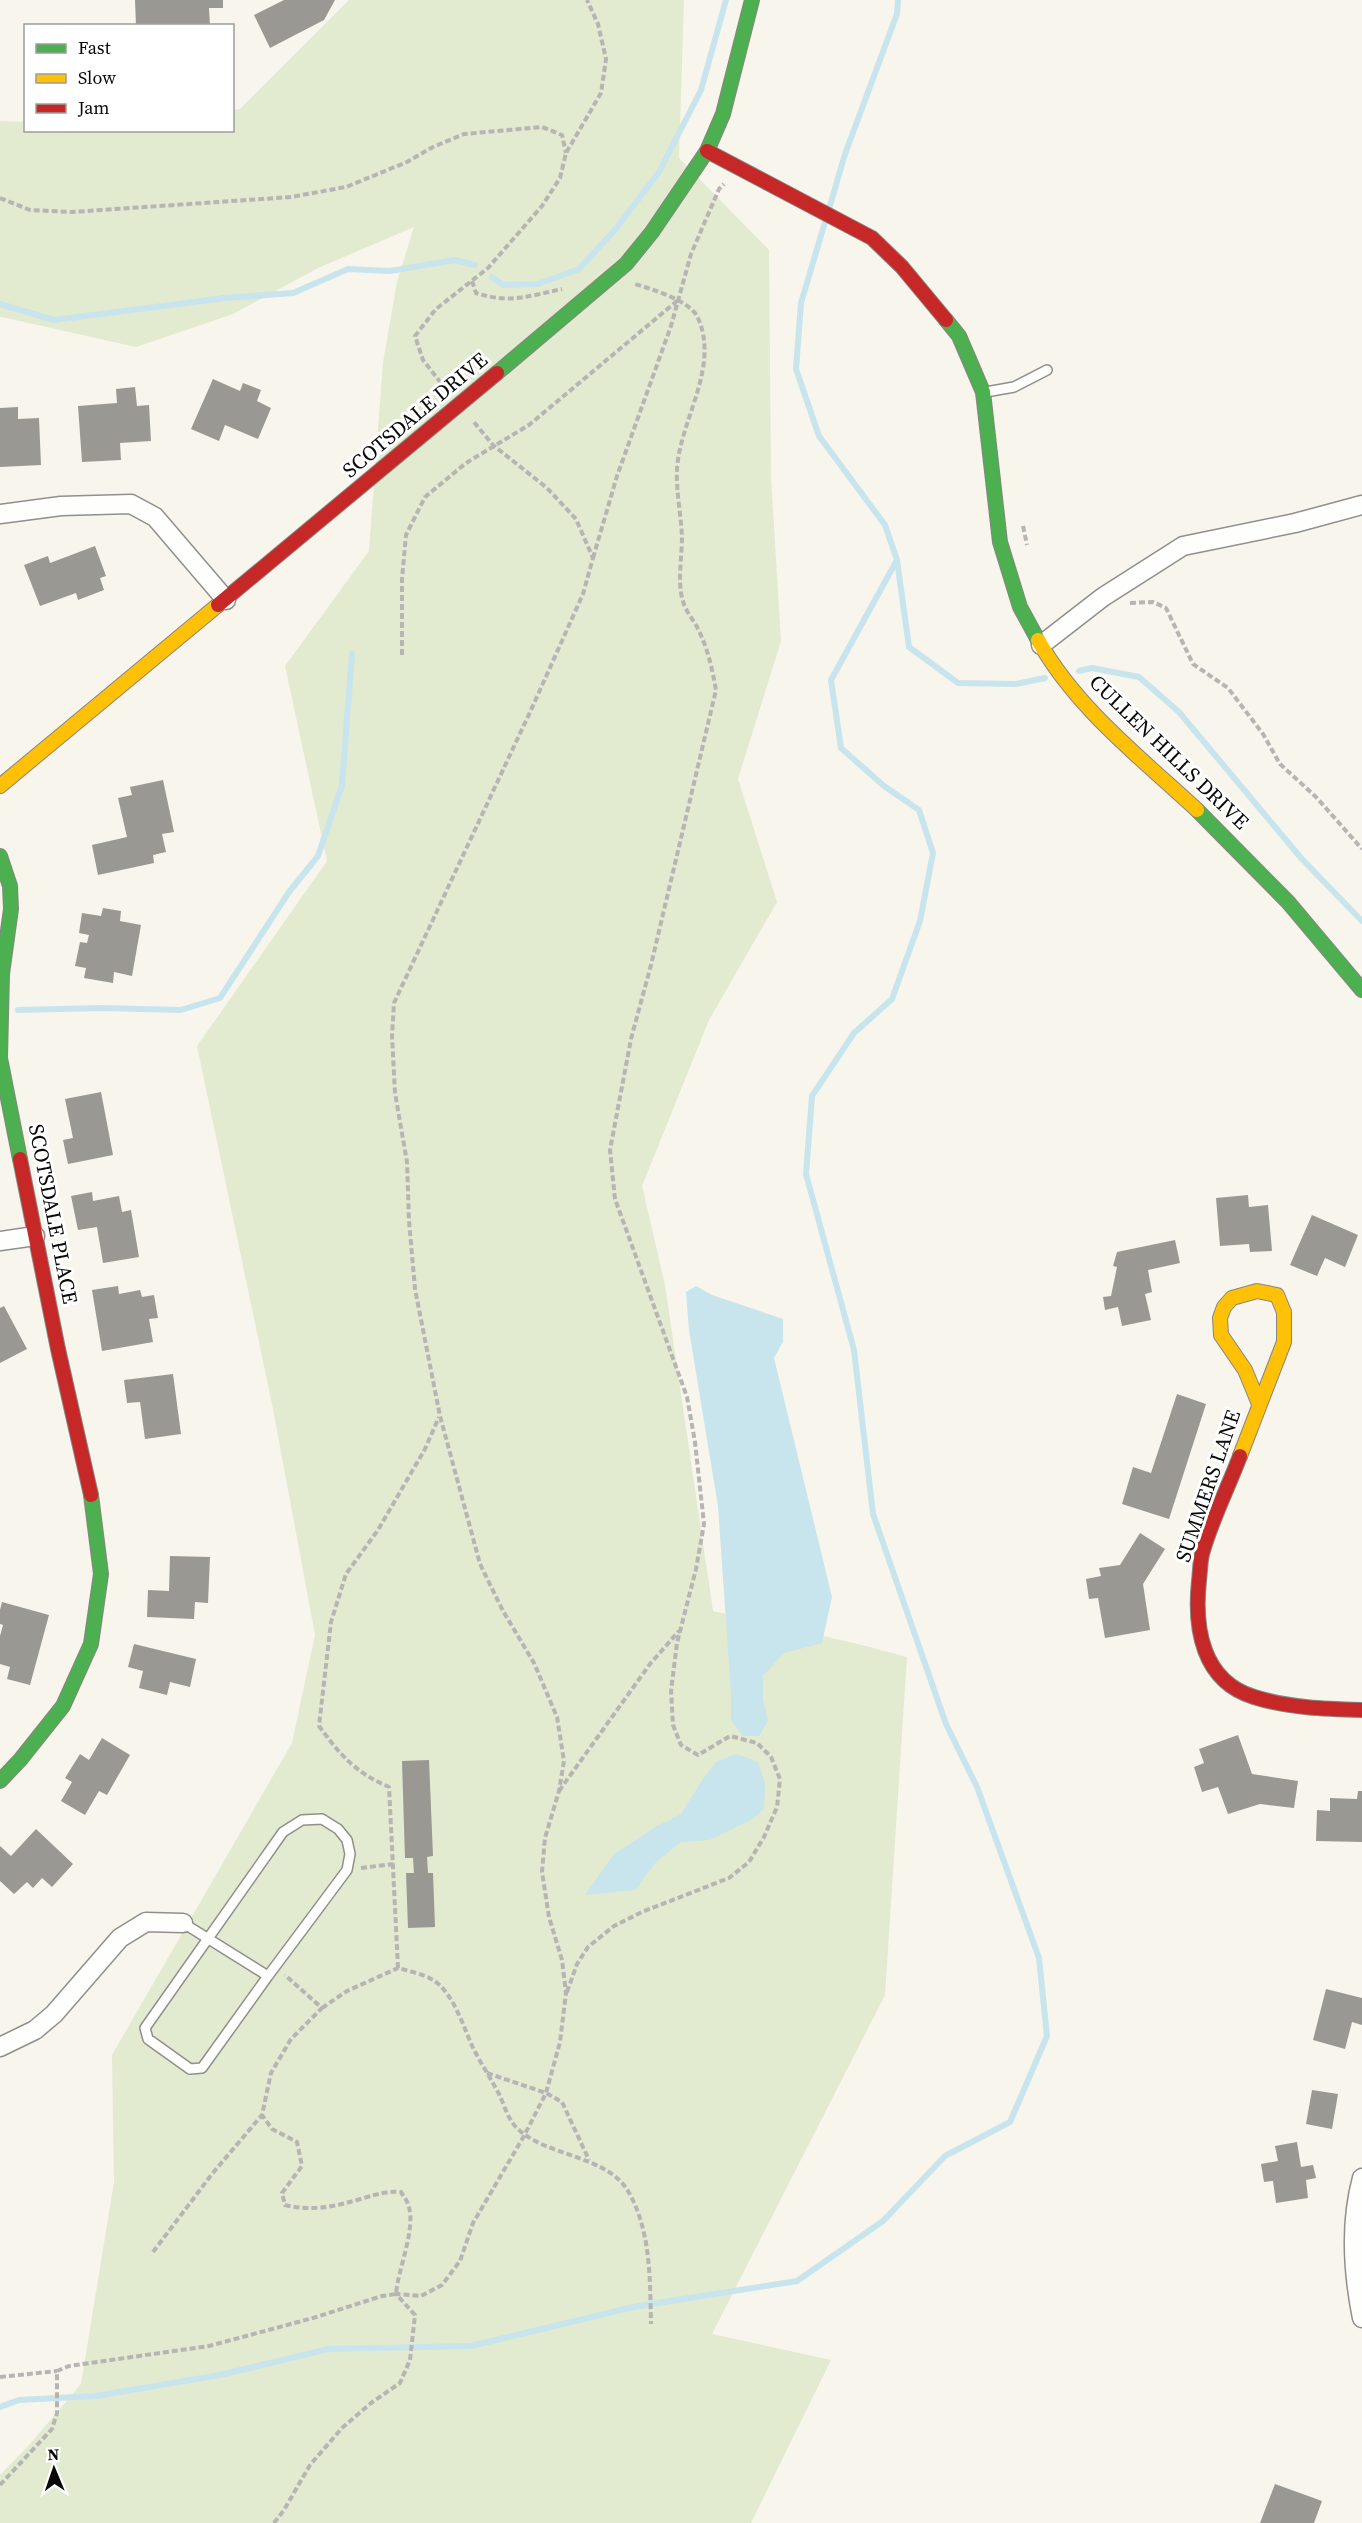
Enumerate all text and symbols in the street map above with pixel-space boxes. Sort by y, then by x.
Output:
legend [24,24,234,132]
text: Fast [78,35,111,60]
text: Slow [78,65,116,90]
text: Jam [77,95,110,120]
street label: SCOTSDALE DRIVE [336,345,494,484]
street label: CULLEN HILLS DRIVE [1083,668,1256,836]
street label: SCOTSDALE PLACE [22,1121,85,1306]
street label: SUMMERS LANE [1168,1406,1247,1566]
north arrow [24,2439,84,2499]
text: N [47,2443,60,2465]

